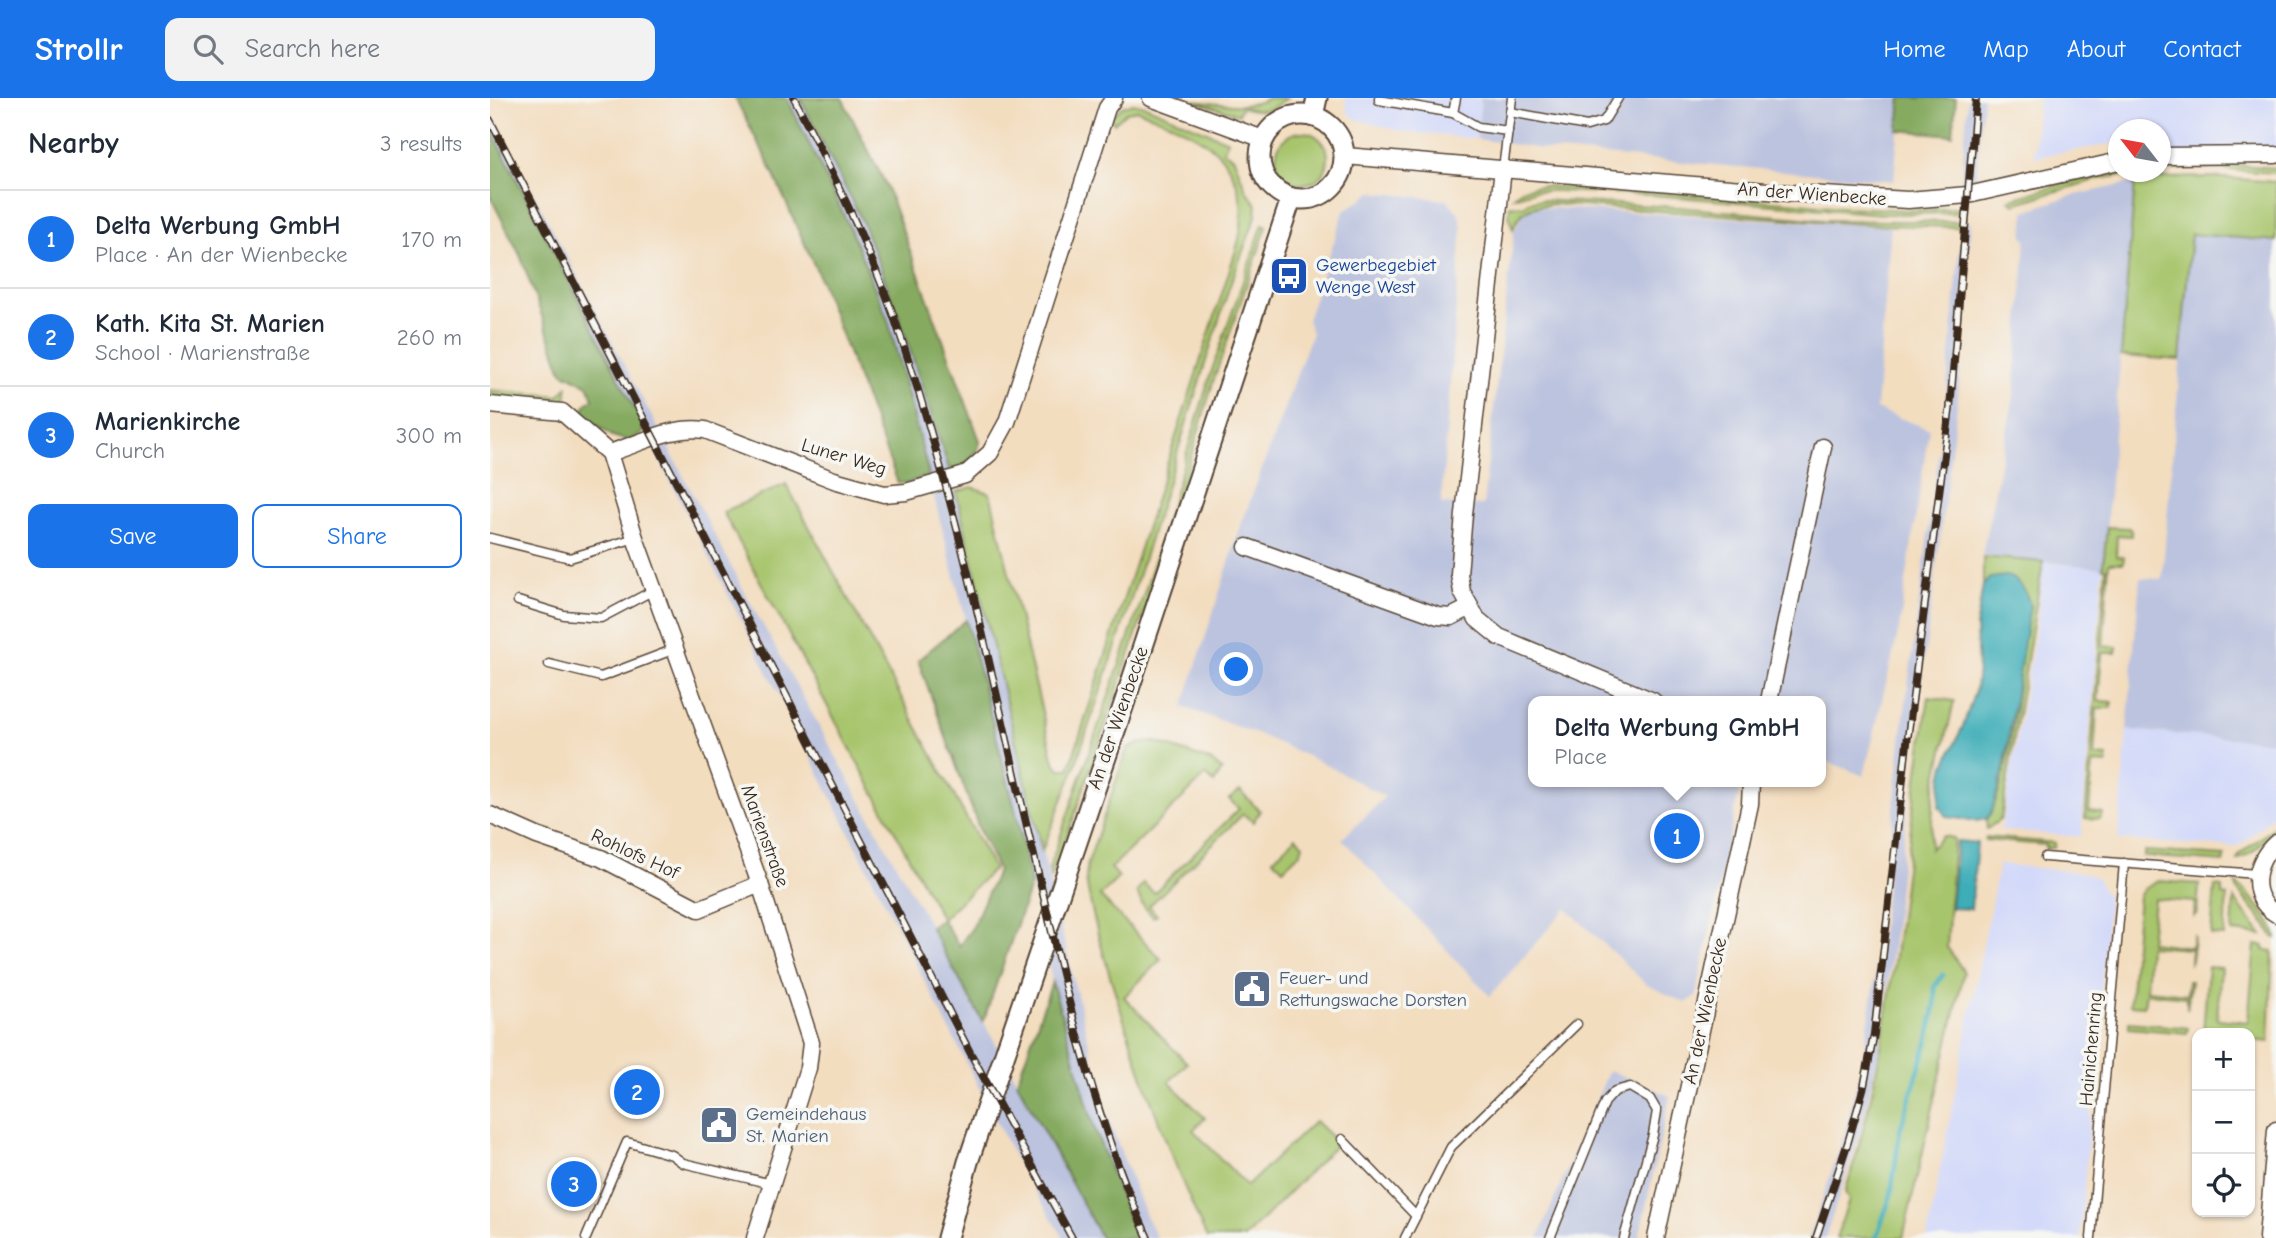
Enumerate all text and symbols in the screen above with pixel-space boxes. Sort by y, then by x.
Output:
search box [165,18,655,81]
text: Strollr [35,30,123,68]
icon: search [189,30,227,68]
text: Search here [245,34,380,64]
text: Home [1884,35,1945,63]
text: Map [1983,35,2029,63]
text: About [2067,35,2125,63]
text: Contact [2163,35,2241,63]
north arrow [2108,119,2171,182]
text: Nearby [28,126,119,161]
text: 3 results [380,130,462,157]
street label: An der Wienbecke [1737,178,1887,210]
text: Delta Werbung GmbH [95,211,340,241]
text: 1 [46,226,56,253]
text: 170 m [401,226,462,253]
text: Place · An der Wienbecke [95,241,348,268]
place label: Gewerbegebiet Wenge West [1316,254,1436,298]
bus stop icon: Gewerbegebiet Wenge West [1268,255,1310,297]
text: Kath. Kita St. Marien [95,309,325,339]
text: 2 [45,324,57,351]
text: 260 m [397,324,462,351]
text: School · Marienstraße [95,339,310,366]
text: Marienkirche [95,407,240,437]
text: 3 [45,422,57,449]
text: 300 m [396,422,462,449]
street label: Luner Weg [799,434,889,480]
text: Church [95,437,165,464]
button: Save [28,504,238,568]
button: Share [252,504,462,568]
street label: An der Wienbecke [1083,644,1153,792]
your location [1219,652,1253,686]
popup [1528,696,1826,787]
text: Delta Werbung GmbH [1554,713,1800,743]
text: Place [1554,743,1607,770]
street label: Marienstraße [736,782,794,890]
pin: 1 [1654,810,1700,862]
street label: Rohlofs Hof [588,824,684,885]
street label: An der Wienbecke [1679,936,1731,1086]
place label: Feuer- und Rettungswache Dorsten [1279,967,1467,1011]
public building icon: Feuer- und Rettungswache Dorsten [1231,968,1273,1010]
street label: Hainichenring [2075,991,2107,1107]
map controls [2192,1028,2255,1217]
button: + [2192,1028,2255,1091]
pin: 2 [614,1066,660,1118]
button: − [2192,1091,2255,1154]
place label: Gemeindehaus St. Marien [746,1103,866,1147]
public building icon: Gemeindehaus St. Marien [698,1104,740,1146]
button: locate [2192,1154,2255,1217]
pin: 3 [551,1158,597,1210]

